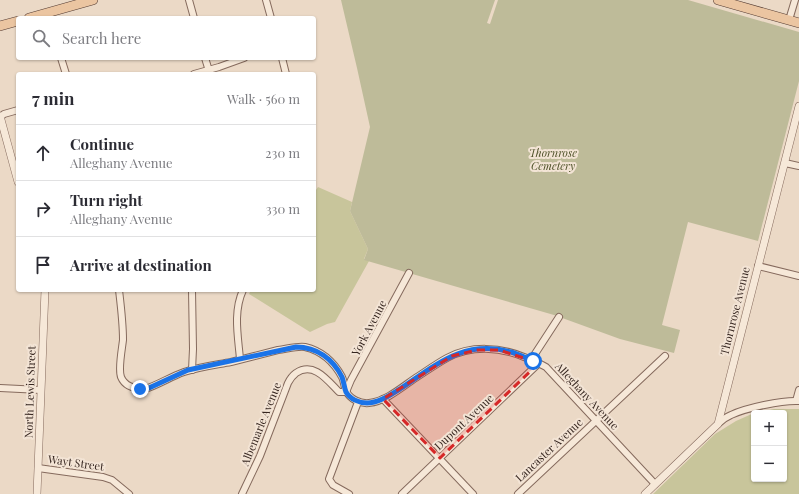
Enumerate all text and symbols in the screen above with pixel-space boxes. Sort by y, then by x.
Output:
search box [16,16,316,60]
icon: search [30,27,52,49]
text: Search here [62,28,141,48]
text: 7 min [32,87,75,109]
text: Walk · 560 m [227,90,300,107]
text: Continue [70,134,134,154]
icon: ahead [32,142,54,164]
text: 230 m [265,144,300,161]
park label: Thornrose Cemetery [529,145,577,173]
text: Alleghany Avenue [70,154,173,171]
text: Turn right [70,190,143,210]
icon: right [32,198,54,220]
text: 330 m [266,200,300,217]
text: Alleghany Avenue [70,210,173,227]
icon: arrive [32,254,54,276]
text: Arrive at destination [70,255,212,275]
street label: Thornrose Avenue [716,265,753,357]
street label: York Avenue [347,297,390,359]
street label: North Lewis Street [20,345,39,438]
route start [524,352,542,370]
street label: Alleghany Avenue [552,358,623,433]
street label: Albemarle Avenue [237,379,284,469]
route end [131,380,149,398]
street label: Dupont Avenue [431,390,497,453]
map controls [751,410,787,482]
button: + [751,410,787,446]
street label: Lancaster Avenue [512,414,586,485]
button: − [751,446,787,482]
street label: Wayt Street [46,451,105,474]

